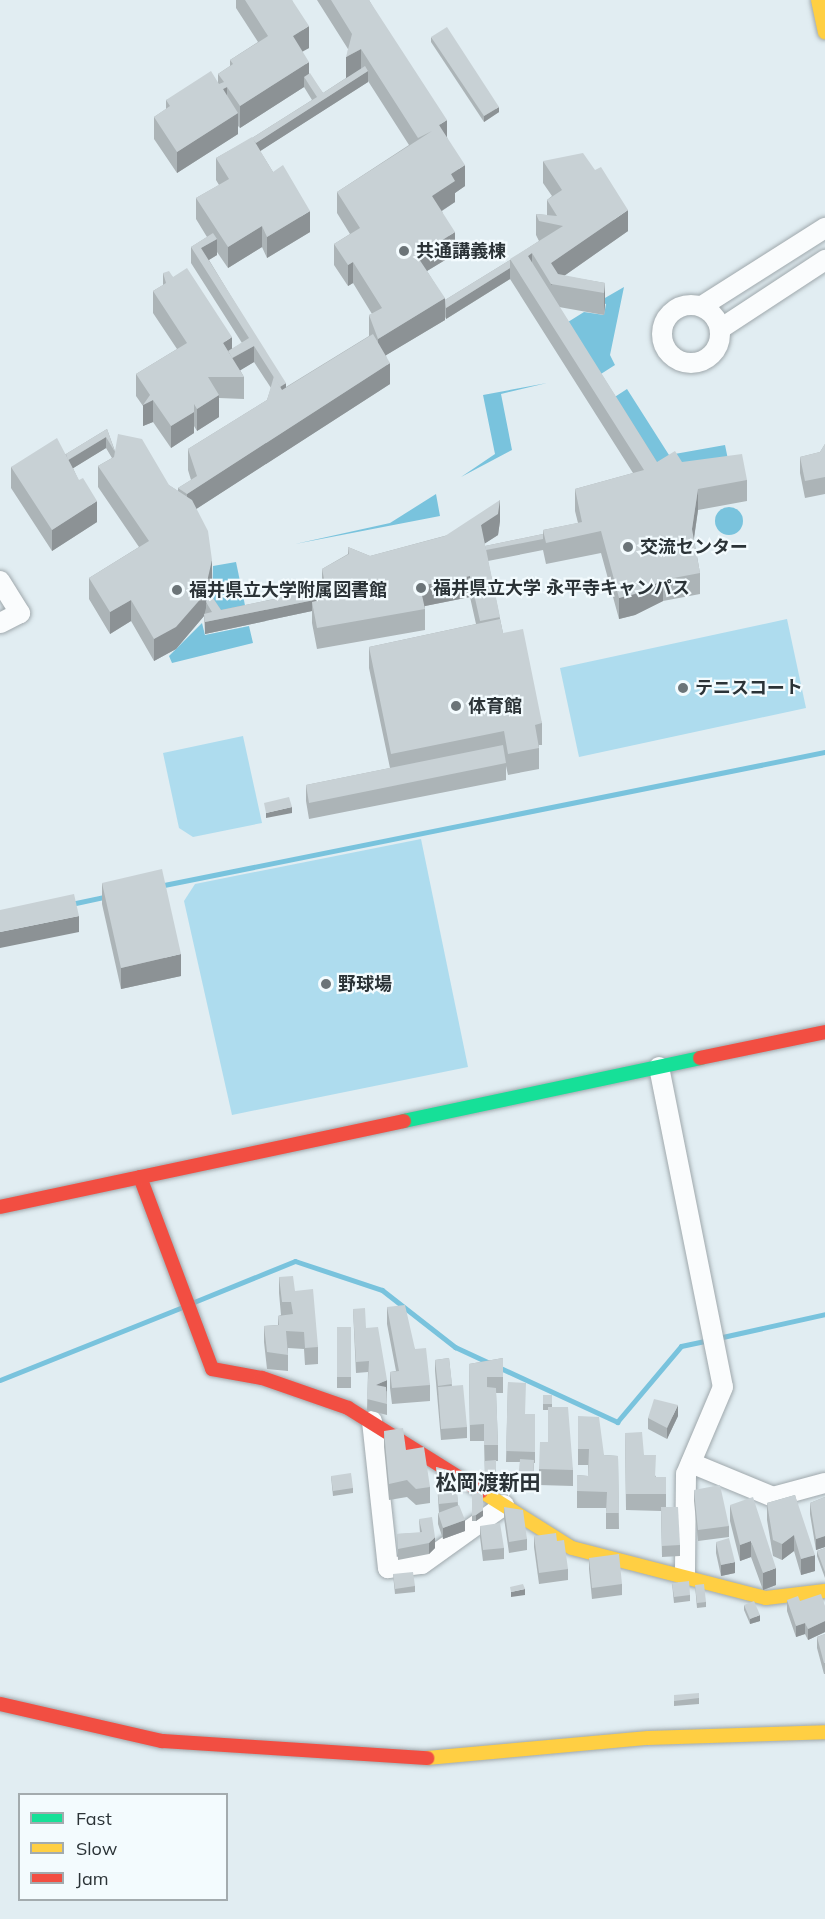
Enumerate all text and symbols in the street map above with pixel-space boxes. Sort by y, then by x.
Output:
place label: 共通講義棟 [416,240,506,262]
marker: 共通講義棟 [397,244,411,258]
place label: 交流センター [640,536,748,558]
marker: 交流センター [621,540,635,554]
place label: 福井県立大学 永平寺キャンパス [433,577,690,599]
place label: 福井県立大学附属図書館 [189,579,387,601]
marker: 福井県立大学 永平寺キャンパス [414,581,428,595]
marker: 福井県立大学附属図書館 [170,583,184,597]
place label: テニスコート [695,677,803,699]
marker: テニスコート [676,681,690,695]
place label: 体育館 [468,695,522,717]
marker: 体育館 [449,699,463,713]
place label: 野球場 [338,973,392,995]
marker: 野球場 [319,977,333,991]
district label: 松岡渡新田 [436,1469,540,1495]
legend [18,1793,228,1901]
text: Fast [76,1807,112,1830]
text: Slow [76,1837,117,1860]
text: Jam [76,1867,109,1890]

